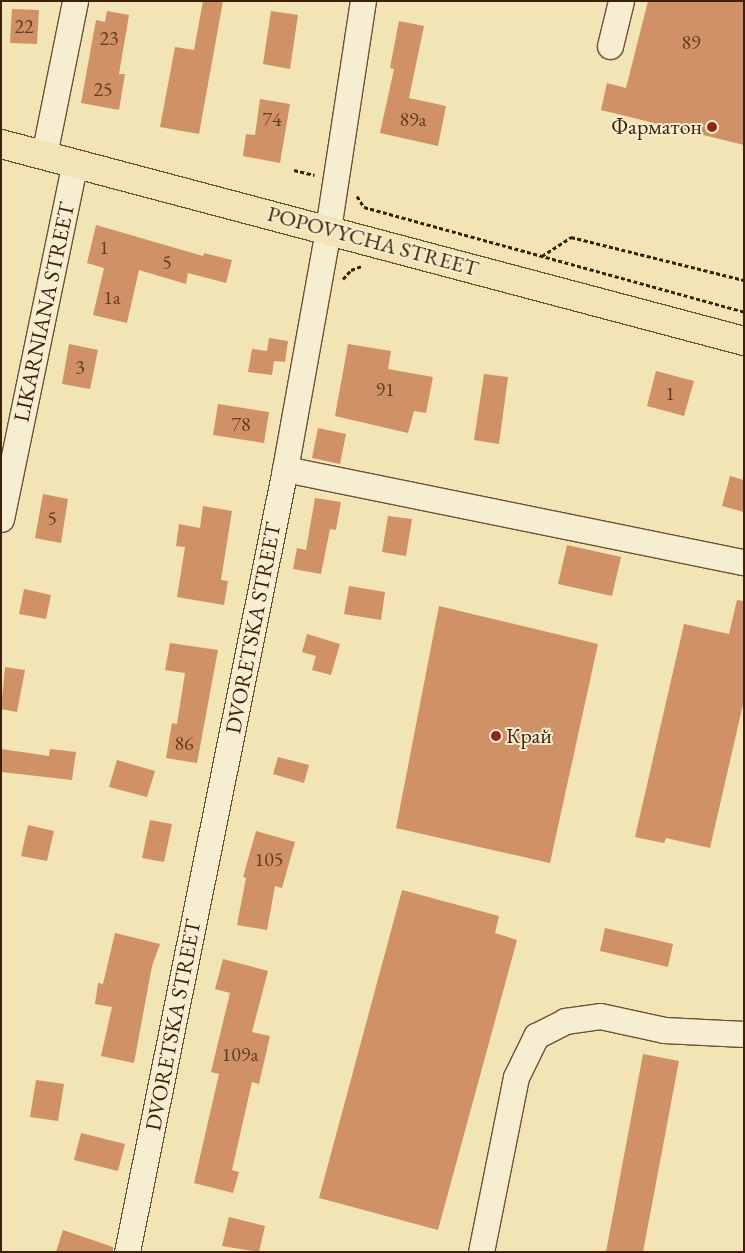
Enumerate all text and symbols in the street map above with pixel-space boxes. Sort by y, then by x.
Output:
house number: 22 [14,14,34,38]
house number: 23 [99,26,119,50]
house number: 89 [681,30,701,54]
house number: 25 [93,77,113,101]
house number: 74 [262,107,282,131]
house number: 89а [399,107,427,131]
place label: Фарматон [611,114,702,140]
marker: Фарматон [706,121,718,133]
street label: LIKARNIANA STREET [8,200,80,424]
street label: POPOVYCHA STREET [265,200,481,282]
house number: 1 [99,235,109,259]
house number: 5 [162,250,172,274]
house number: 1а [103,285,121,309]
house number: 3 [75,355,85,379]
house number: 91 [375,377,395,401]
house number: 1 [665,381,675,405]
house number: 78 [231,412,251,436]
house number: 5 [47,506,57,530]
street label: DVORETSKA STREET [220,520,286,736]
place label: Край [506,723,552,749]
marker: Край [490,730,502,742]
house number: 86 [174,731,194,755]
house number: 105 [255,847,283,871]
street label: DVORETSKA STREET [140,917,206,1133]
house number: 109а [222,1042,258,1066]

